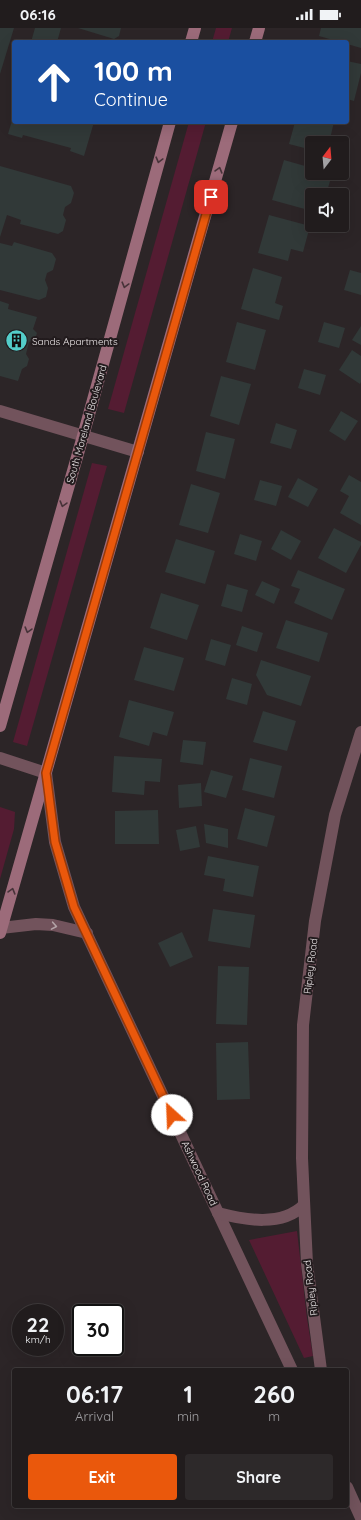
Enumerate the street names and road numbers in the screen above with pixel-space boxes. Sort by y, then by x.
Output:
street label: South Moreland Boulevard [63,363,110,485]
street label: Ripley Road [301,938,320,995]
street label: Ashwood Road [179,1139,220,1208]
street label: Ripley Road [301,1259,320,1316]

